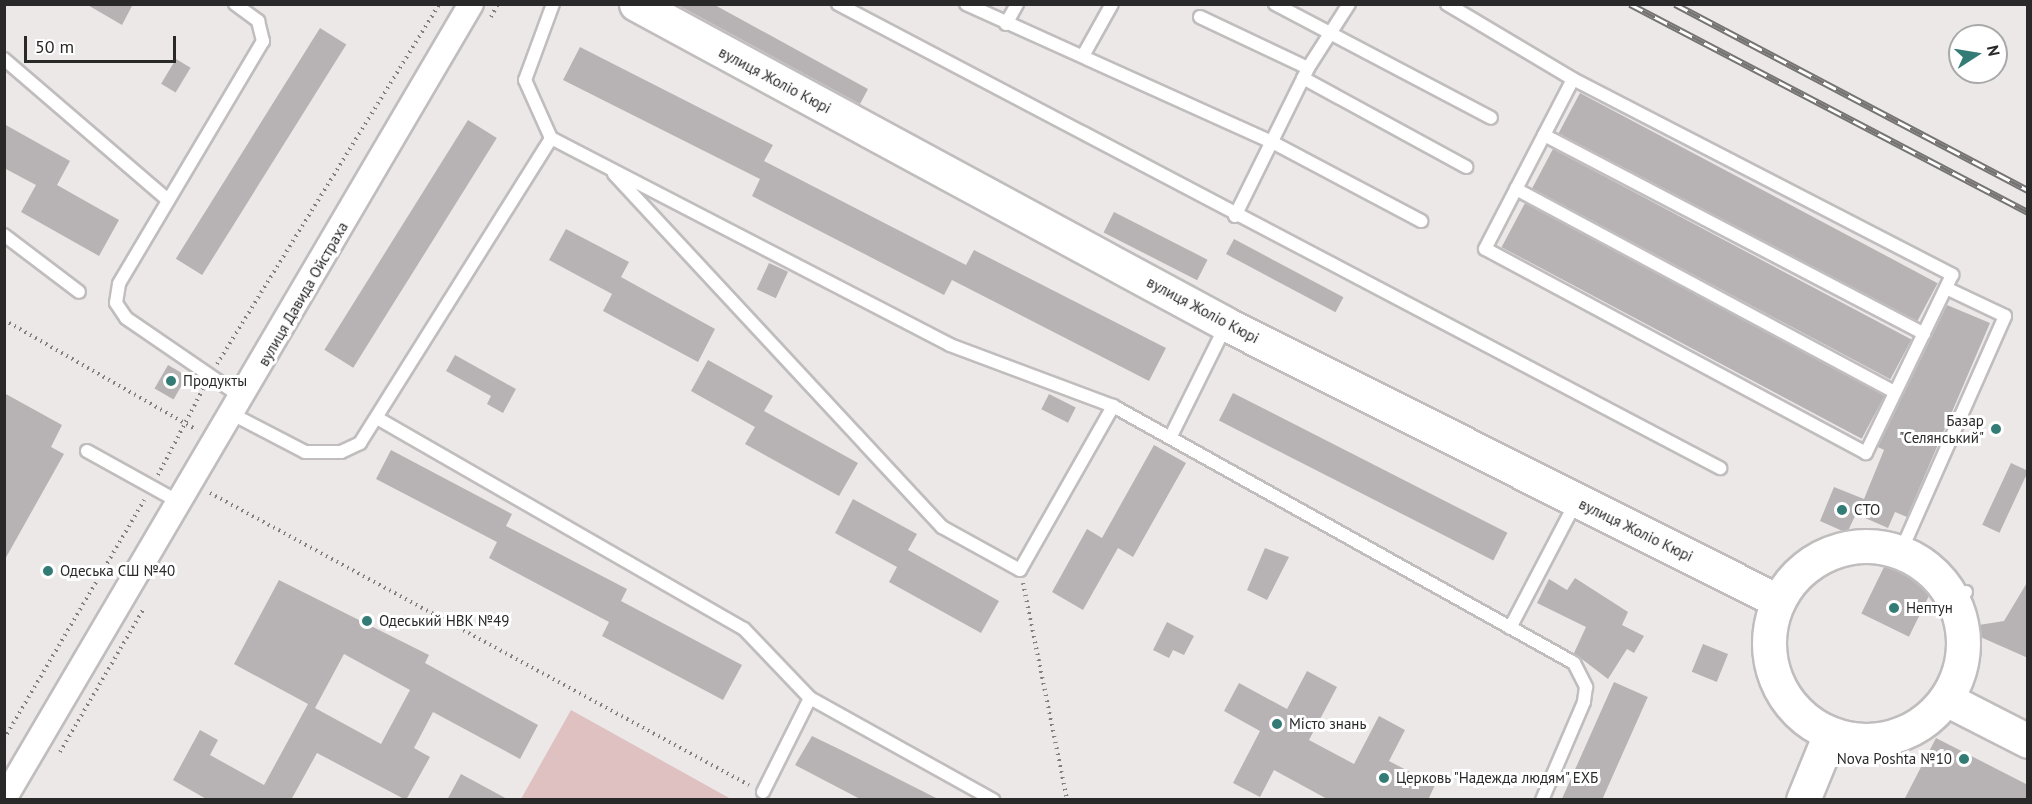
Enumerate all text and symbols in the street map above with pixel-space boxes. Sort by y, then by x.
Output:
scale bar [27,24,178,62]
north arrow [1948,24,2008,84]
text: 50 m [35,35,74,58]
street label: вулиця Жоліо Кюрі [716,43,834,117]
text: N [1983,43,2005,58]
street label: вулиця Давида Ойстраха [254,219,352,369]
street label: вулиця Жоліо Кюрі [1144,273,1262,347]
place label: Продукты [183,372,247,390]
marker: Продукты [164,374,178,388]
place label: Базар "Селянський" [1899,411,1984,446]
marker: Базар "Селянський" [1989,422,2003,436]
street label: вулиця Жоліо Кюрі [1576,495,1696,565]
place label: СТО [1854,501,1880,519]
marker: СТО [1835,503,1849,517]
place label: Одеська СШ №40 [60,562,175,580]
marker: Одеська СШ №40 [41,564,55,578]
place label: Нептун [1906,599,1953,617]
marker: Нептун [1887,601,1901,615]
place label: Одеський НВК №49 [379,612,509,630]
marker: Одеський НВК №49 [360,614,374,628]
place label: Місто знань [1289,715,1366,733]
marker: Місто знань [1270,717,1284,731]
place label: Nova Poshta №10 [1837,750,1952,768]
marker: Nova Poshta №10 [1957,752,1971,766]
place label: Церковь "Надежда людям" ЕХБ [1396,769,1601,787]
marker: Церковь "Надежда людям" ЕХБ [1377,771,1391,785]

